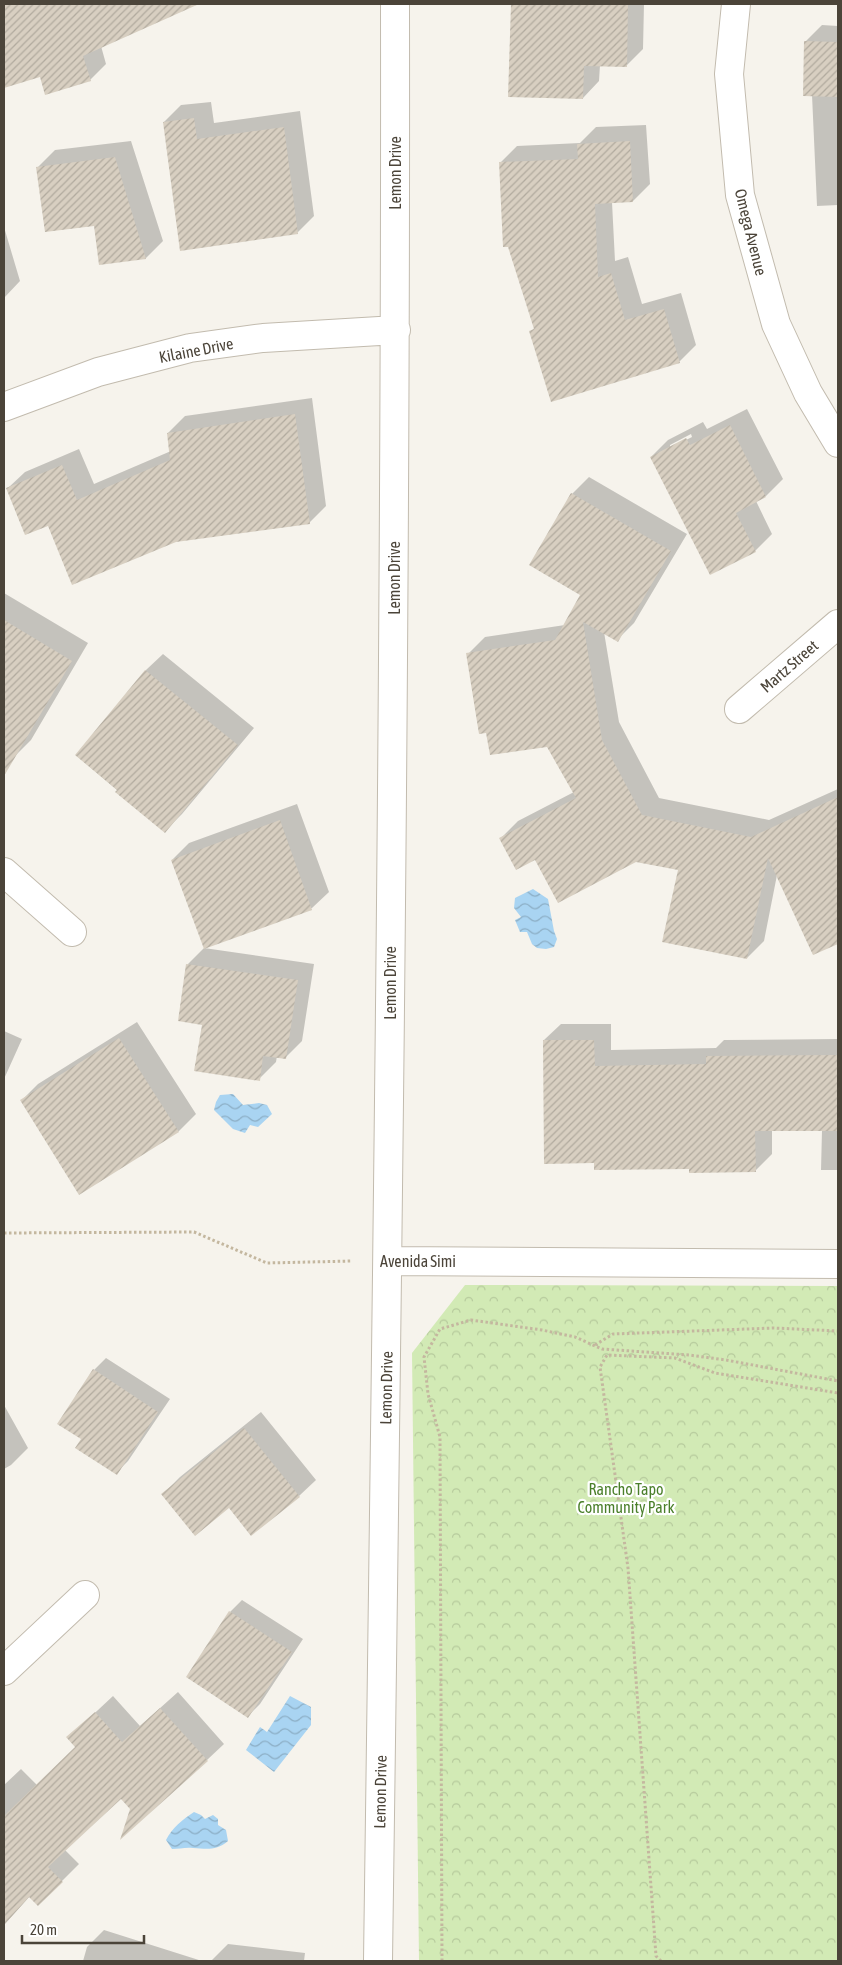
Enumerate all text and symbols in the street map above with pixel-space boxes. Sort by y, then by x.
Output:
street label: Lemon Drive [386,136,404,210]
street label: Omega Avenue [731,187,770,277]
street label: Kilaine Drive [157,334,235,366]
street label: Lemon Drive [385,541,403,615]
street label: Martz Street [757,636,822,696]
street label: Lemon Drive [381,946,399,1020]
street label: Avenida Simi [380,1252,456,1270]
street label: Lemon Drive [376,1351,396,1425]
park label: Rancho Tapo Community Park [577,1480,675,1517]
street label: Lemon Drive [370,1755,390,1829]
scale bar [22,1912,145,1944]
text: 20 m [30,1921,57,1938]

